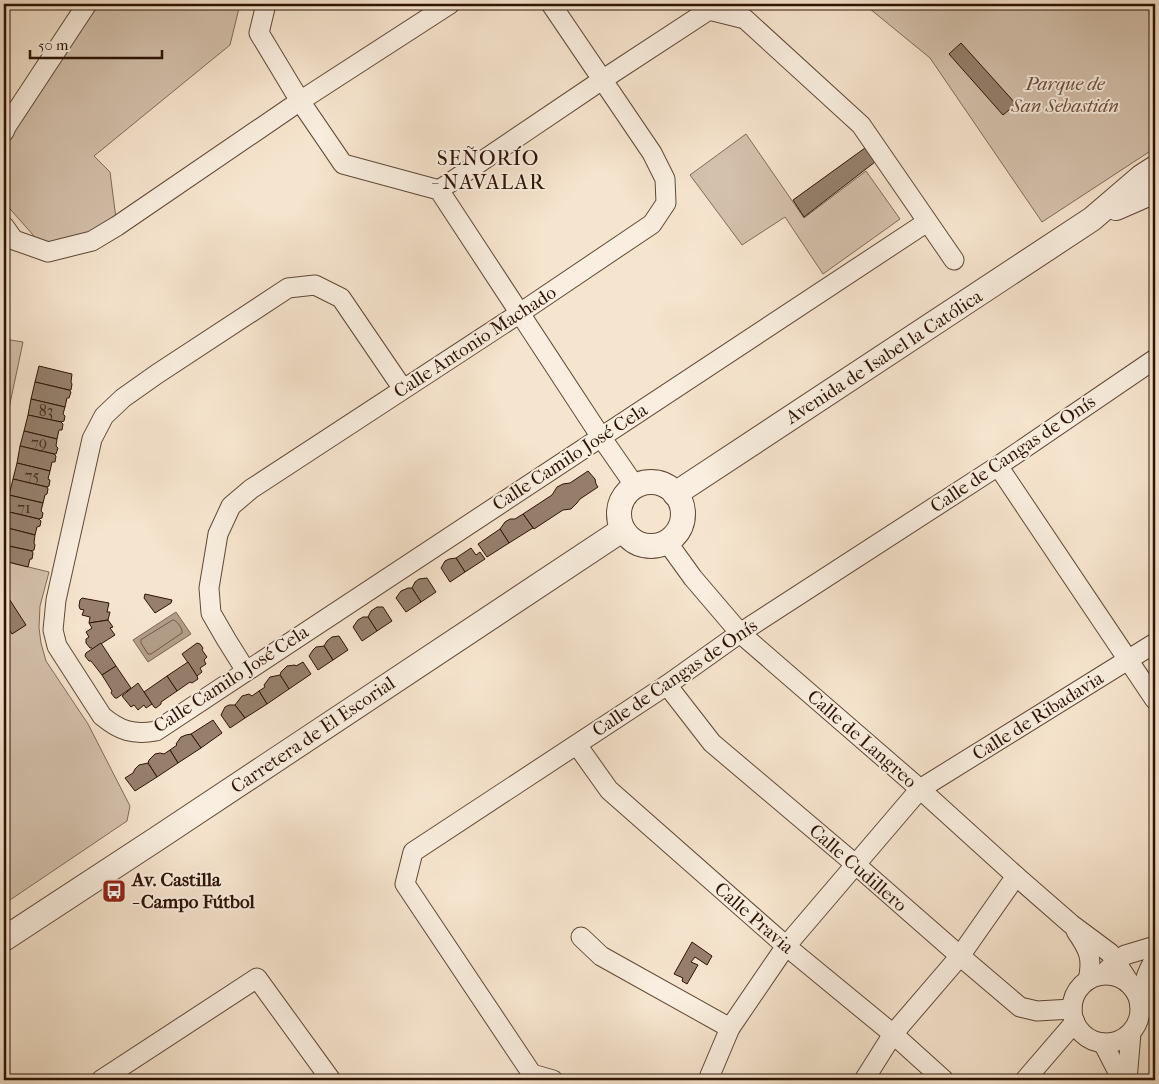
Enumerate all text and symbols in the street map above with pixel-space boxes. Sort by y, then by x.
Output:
scale bar [30,28,162,60]
text: 50 m [38,36,69,54]
park label: Parque de San Sebastián [1010,73,1119,117]
district label: SEÑORÍO - NAVALAR [431,146,545,194]
street label: Calle Antonio Machado [390,281,561,403]
street label: Avenida de Isabel la Católica [781,285,986,429]
street label: Calle de Cangas de Onís [926,391,1100,517]
street label: Calle Camilo José Cela [488,399,652,515]
house number: 83 [39,401,53,420]
house number: 79 [31,433,47,452]
house number: 75 [25,466,39,485]
house number: 71 [17,498,31,517]
street label: Calle de Cangas de Onís [588,615,762,741]
street label: Calle Camilo José Cela [149,621,313,737]
street label: Calle de Ribadavia [969,667,1108,765]
street label: Carretera de El Escorial [227,672,399,798]
street label: Calle de Langreo [803,685,922,793]
street label: Calle Cudillero [805,820,912,917]
place label: Av. Castilla - Campo Fútbol [131,869,255,913]
bus stop icon: Av. Castilla - Campo Fútbol [101,878,127,904]
street label: Calle Pravia [710,878,798,958]

